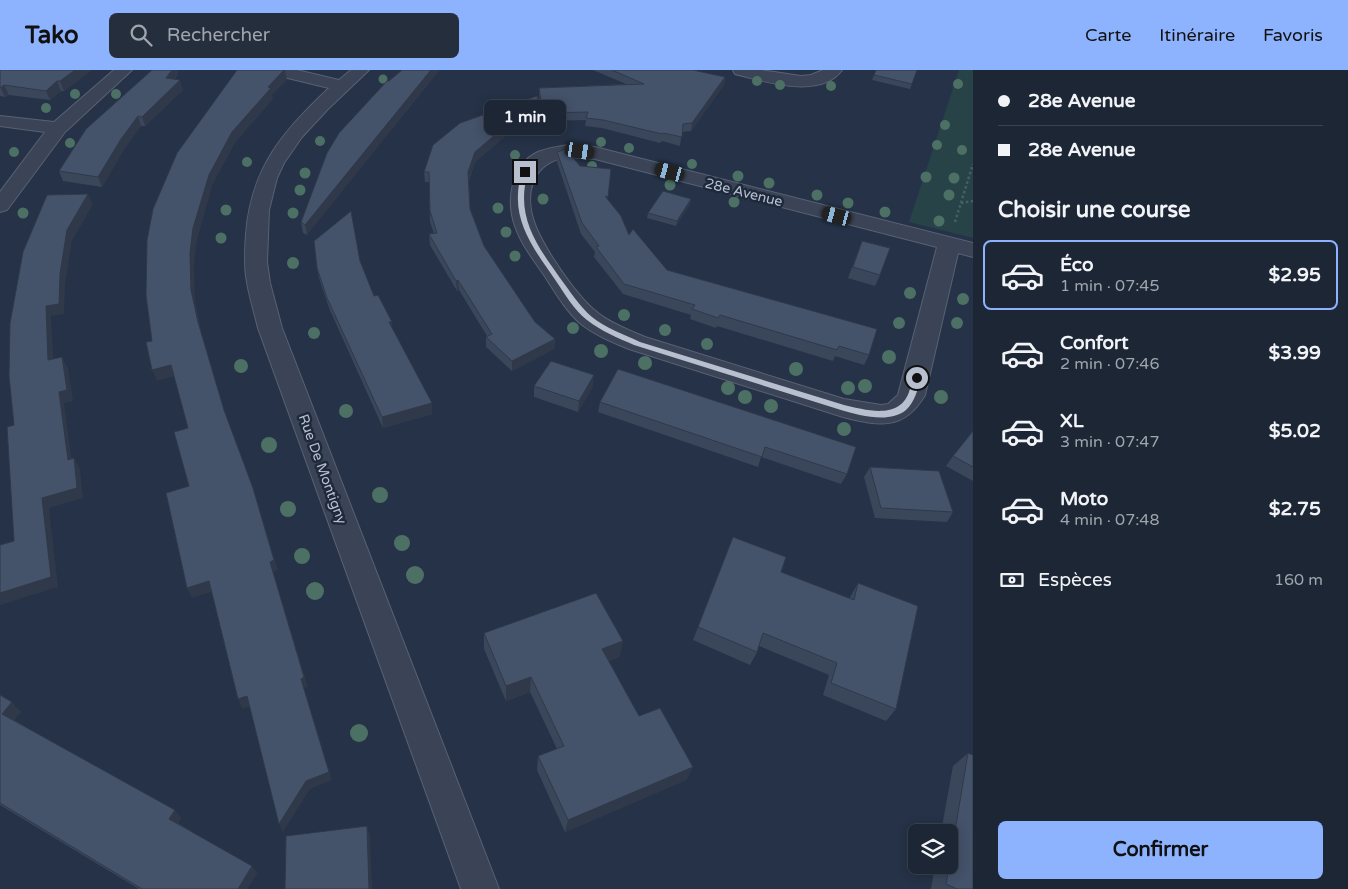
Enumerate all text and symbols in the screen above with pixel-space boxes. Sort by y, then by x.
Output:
search box [109,13,459,58]
text: Tako [25,21,79,50]
icon: search [127,21,155,49]
text: Rechercher [167,24,270,46]
text: Carte [1085,24,1131,46]
text: Itinéraire [1159,24,1235,46]
text: Favoris [1263,24,1323,46]
text: 28e Avenue [1028,90,1136,112]
callout: 1 min [484,99,566,134]
text: 1 min [504,107,546,127]
text: 28e Avenue [1028,139,1136,161]
car [564,141,595,161]
route end [514,161,536,183]
car [653,161,686,183]
street label: 28e Avenue [703,175,784,210]
text: Choisir une course [998,197,1191,223]
car [820,205,853,227]
icon: car [1000,253,1045,298]
text: Éco [1060,254,1093,276]
text: $2.95 [1269,264,1321,286]
text: 1 min · 07:45 [1060,276,1159,296]
icon: car [1000,331,1045,376]
text: Confort [1060,332,1129,354]
text: $3.99 [1269,342,1321,364]
text: 2 min · 07:46 [1060,354,1159,374]
route start [906,367,928,389]
icon: car [1000,409,1045,454]
text: XL [1060,410,1084,432]
street label: Rue De Montigny [295,412,350,527]
text: $5.02 [1269,420,1321,442]
text: 3 min · 07:47 [1060,432,1159,452]
icon: car [1000,487,1045,532]
text: Moto [1060,488,1108,510]
text: $2.75 [1269,498,1321,520]
text: 4 min · 07:48 [1060,510,1159,530]
icon: cash [998,566,1026,594]
text: Espèces [1038,569,1112,591]
text: 160 m [1274,570,1323,590]
button: Confirmer [998,821,1323,879]
map controls [908,824,958,874]
button: layers [908,824,958,874]

